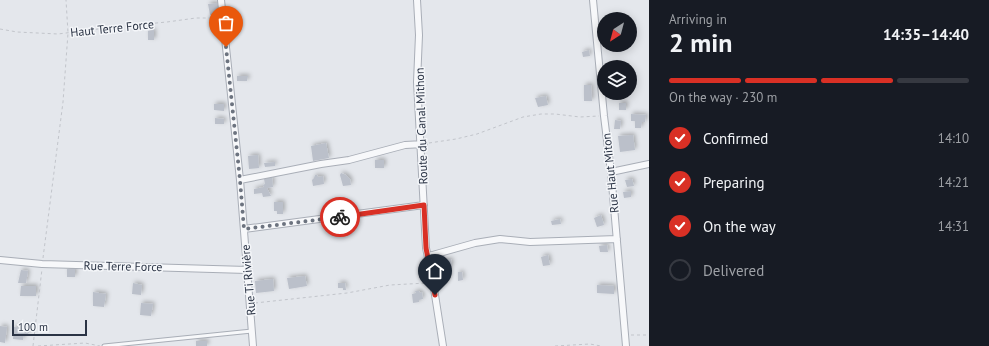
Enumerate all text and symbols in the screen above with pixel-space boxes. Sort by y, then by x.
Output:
pin [209,6,243,47]
text: Arriving in [669,11,727,28]
icon: bag [215,12,237,34]
north arrow [597,12,637,52]
map controls [597,12,637,100]
street label: Haut Terre Force [69,16,155,40]
text: 14:35–14:40 [883,25,969,44]
text: 2 min [669,26,732,59]
button: layers [597,60,637,100]
street label: Route du Canal Mithon [411,67,431,185]
text: On the way · 230 m [669,89,777,106]
icon: check [669,127,691,149]
text: Confirmed [703,129,768,148]
text: 14:10 [938,130,969,147]
street label: Rue Haut Miton [598,132,622,214]
icon: check [669,171,691,193]
text: Preparing [703,173,765,192]
text: 14:21 [938,174,969,191]
courier [320,197,360,237]
icon: bike [329,206,351,228]
icon: check [669,215,691,237]
text: On the way [703,217,776,236]
text: 14:31 [938,218,969,235]
street label: Rue Ti Rivière [237,244,259,316]
pin [418,254,452,295]
street label: Rue Terre Force [83,258,163,274]
icon: home [424,260,446,282]
text: Delivered [703,261,764,280]
scale bar [12,318,87,337]
text: 100 m [18,320,48,334]

